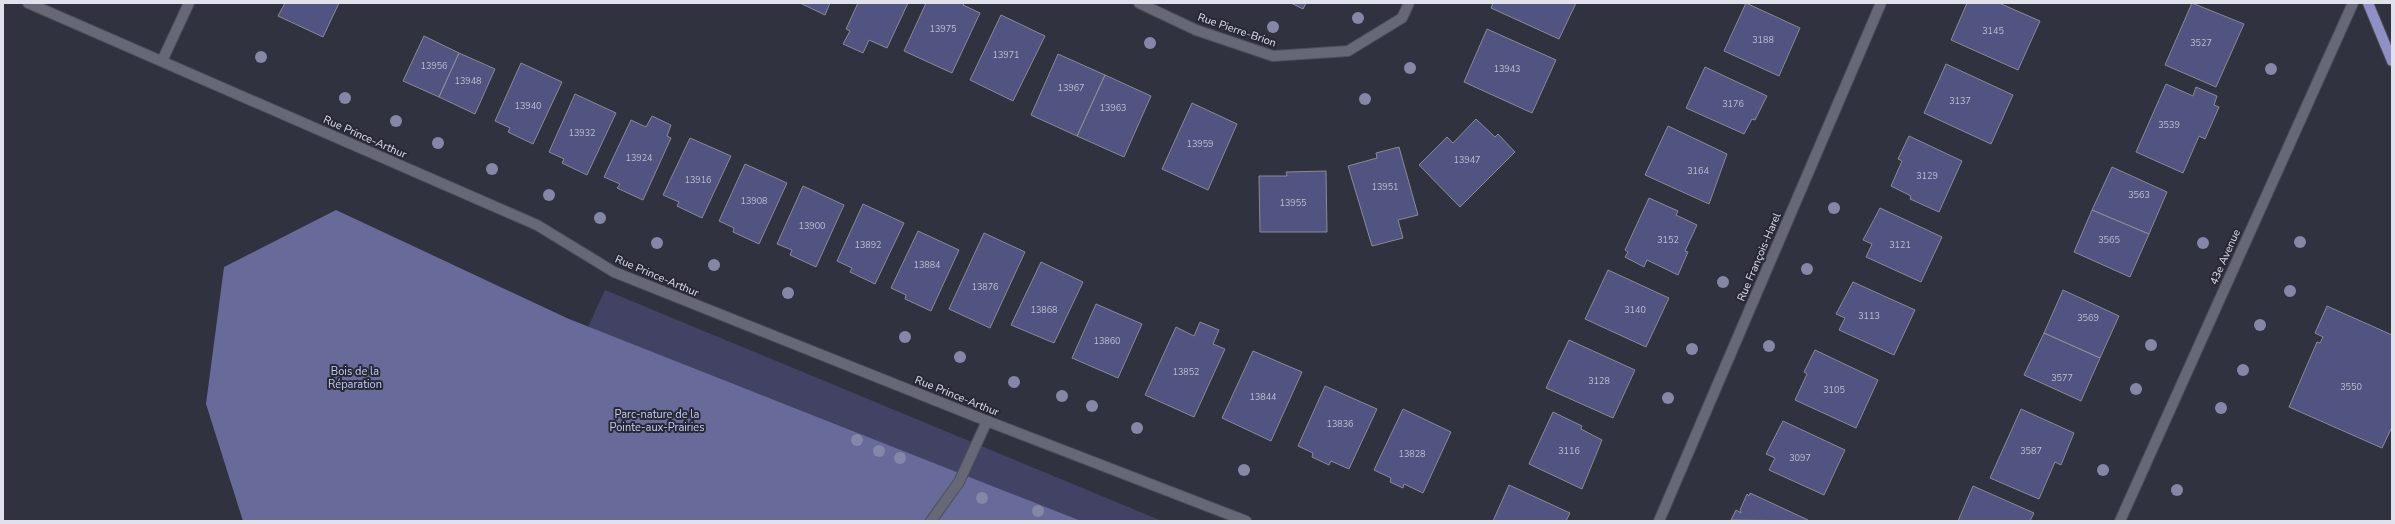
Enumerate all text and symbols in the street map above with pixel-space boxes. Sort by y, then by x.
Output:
street label: Rue Pierre-Brion [1196,10,1278,50]
house number: 13975 [929,23,957,35]
house number: 3145 [1982,25,2004,37]
house number: 3188 [1752,34,1774,46]
house number: 3527 [2190,37,2212,49]
house number: 13971 [992,49,1020,61]
house number: 13956 [420,60,448,72]
house number: 13943 [1493,63,1521,75]
house number: 13948 [454,75,482,87]
house number: 13967 [1057,82,1085,94]
house number: 3137 [1949,95,1971,107]
house number: 3176 [1722,98,1744,110]
house number: 13940 [514,100,542,112]
house number: 13963 [1099,102,1127,114]
street label: Rue Prince-Arthur [321,112,409,162]
house number: 3539 [2158,119,2180,131]
house number: 13932 [568,127,596,139]
house number: 13959 [1186,138,1214,150]
house number: 13924 [625,152,653,164]
house number: 13947 [1453,154,1481,166]
house number: 3164 [1687,165,1709,177]
house number: 3129 [1916,170,1938,182]
house number: 13916 [684,174,712,186]
house number: 13951 [1371,181,1399,193]
house number: 3563 [2128,189,2150,201]
house number: 13908 [740,195,768,207]
house number: 13955 [1279,197,1307,209]
street label: Rue François-Harel [1734,210,1785,304]
house number: 13900 [798,220,826,232]
street label: 43e Avenue [2206,227,2244,287]
house number: 3152 [1657,234,1679,246]
house number: 3565 [2098,234,2120,246]
house number: 13892 [854,239,882,251]
house number: 3121 [1889,239,1911,251]
street label: Rue Prince-Arthur [613,252,701,300]
house number: 13884 [913,259,941,271]
house number: 13876 [971,281,999,293]
house number: 13868 [1030,304,1058,316]
house number: 3140 [1624,304,1646,316]
house number: 3113 [1858,310,1880,322]
house number: 3569 [2077,312,2099,324]
house number: 13860 [1093,335,1121,347]
park label: Bois de la Réparation [328,364,382,392]
house number: 13852 [1172,366,1200,378]
street label: Rue Prince-Arthur [913,372,1001,420]
house number: 3577 [2051,372,2073,384]
house number: 3128 [1588,375,1610,387]
house number: 3550 [2340,381,2362,393]
house number: 3105 [1823,384,1845,396]
house number: 13844 [1249,391,1277,403]
park label: Parc-nature de la Pointe-aux-Prairies [610,407,704,435]
house number: 13836 [1326,418,1354,430]
house number: 3116 [1558,445,1580,457]
house number: 3587 [2020,445,2042,457]
house number: 13828 [1398,448,1426,460]
house number: 3097 [1789,452,1811,464]

